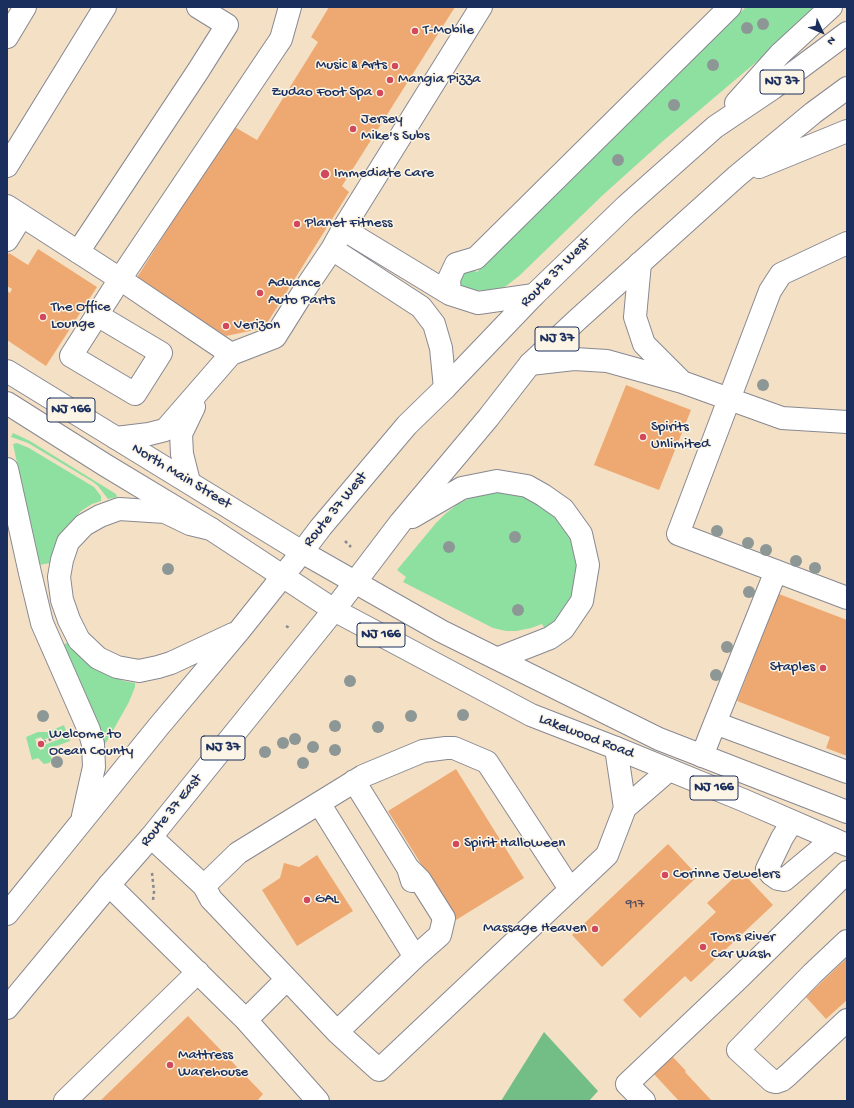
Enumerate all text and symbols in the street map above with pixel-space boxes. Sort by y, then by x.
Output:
north arrow [802,12,842,52]
place label: T-Mobile [423,22,474,40]
marker: T-Mobile [410,26,420,36]
text: N [824,34,837,47]
place label: Music & Arts [316,57,387,75]
marker: Music & Arts [390,61,400,71]
road number: NJ 37 [760,70,804,94]
place label: Mangia Pizza [398,71,481,89]
marker: Mangia Pizza [385,75,395,85]
place label: Zudao Foot Spa [271,84,372,102]
marker: Zudao Foot Spa [375,88,385,98]
place label: Jersey Mike's Subs [361,111,429,146]
marker: Jersey Mike's Subs [348,124,358,134]
place label: Immediate Care [334,165,434,183]
marker: Immediate Care [319,168,331,180]
place label: Planet Fitness [305,215,392,233]
marker: Planet Fitness [292,219,302,229]
street label: Route 37 West [517,234,595,312]
place label: Advance Auto Parts [268,275,335,310]
marker: Advance Auto Parts [255,288,265,298]
place label: The Office Lounge [51,299,110,334]
marker: The Office Lounge [38,312,48,322]
place label: Verizon [234,317,280,335]
marker: Verizon [221,321,231,331]
road number: NJ 37 [535,327,579,351]
road number: NJ 166 [47,398,95,422]
place label: Spirits Unlimited [651,419,710,454]
marker: Spirits Unlimited [638,432,648,442]
street label: North Main Street [128,440,234,514]
street label: Route 37 West [300,469,372,551]
road number: NJ 166 [357,623,405,647]
place label: Staples [770,659,815,677]
marker: Staples [818,663,828,673]
street label: Lakewood Road [536,711,636,763]
place label: Welcome to Ocean County [49,726,133,761]
road number: NJ 37 [201,736,245,760]
marker: Welcome to Ocean County [36,739,46,749]
street label: Route 37 East [137,771,207,851]
road number: NJ 166 [690,776,738,800]
place label: Spirit Halloween [464,835,565,853]
marker: Spirit Halloween [451,839,461,849]
place label: Corinne Jewelers [673,866,780,884]
marker: Corinne Jewelers [660,870,670,880]
place label: GAL [315,891,339,909]
marker: GAL [302,895,312,905]
house number: 917 [626,897,644,913]
place label: Massage Heaven [483,920,587,938]
marker: Massage Heaven [590,924,600,934]
place label: Toms River Car Wash [711,929,775,964]
marker: Toms River Car Wash [698,942,708,952]
place label: Mattress Warehouse [178,1047,248,1082]
marker: Mattress Warehouse [165,1060,175,1070]

